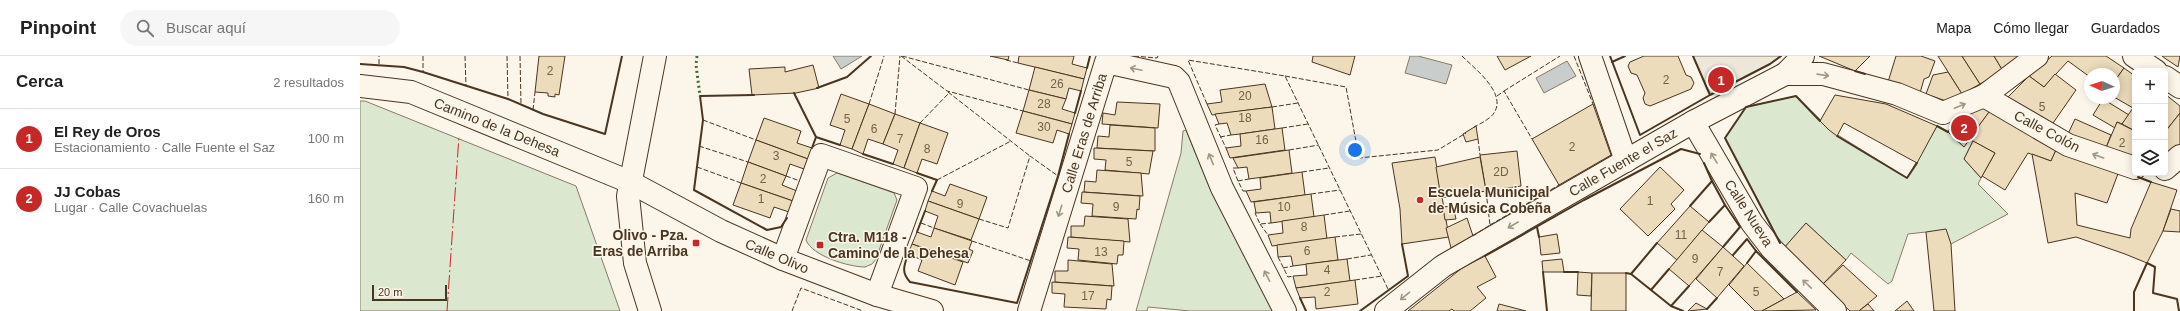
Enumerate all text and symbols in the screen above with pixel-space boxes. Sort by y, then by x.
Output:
search box [120,10,400,46]
text: Pinpoint [20,17,96,38]
icon: search [134,17,156,39]
text: Buscar aquí [166,19,246,36]
text: Mapa [1936,20,1971,36]
text: Cómo llegar [1993,20,2069,36]
text: Guardados [2091,20,2160,36]
house number: 2 [547,64,554,78]
one-way arrow [1129,64,1142,72]
pin: 1 [1708,65,1734,95]
north arrow [2084,68,2120,104]
map controls [2132,68,2168,176]
button: + [2132,68,2168,104]
street label: Calle Eras de Arriba [1058,71,1110,195]
one-way arrow [1817,71,1830,79]
text: Cerca [16,72,63,91]
house number: 2 [1663,73,1670,87]
text: 2 resultados [273,75,344,90]
house number: 26 [1050,77,1064,91]
house number: 20 [1238,89,1252,103]
street label: Camino de la Dehesa [432,94,563,160]
house number: 28 [1037,97,1051,111]
house number: 5 [2039,100,2046,114]
one-way arrow [1953,102,1965,109]
button: − [2132,104,2168,140]
street label: Calle Colón [2011,107,2083,155]
house number: 18 [1238,111,1252,125]
house number: 5 [844,112,851,126]
pin: 2 [1951,113,1977,143]
house number: 30 [1037,120,1051,134]
house number: 6 [871,122,878,136]
text: El Rey de Oros [54,123,161,140]
street label: Calle Fuente el Saz [1566,125,1680,199]
text: 1 [25,131,33,146]
text: 100 m [308,131,344,146]
house number: 7 [897,132,904,146]
house number: 16 [1255,133,1269,147]
house number: 2 [2119,136,2126,150]
text: Estacionamiento · Calle Fuente el Saz [54,140,275,155]
your location [1345,140,1365,160]
house number: 2 [1569,140,1576,154]
button: layers [2132,140,2168,176]
house number: 8 [924,142,931,156]
house number: 3 [773,149,780,163]
one-way arrow [2093,151,2105,159]
one-way arrow [1709,152,1717,164]
one-way arrow [1206,154,1214,166]
house number: 5 [1126,155,1133,169]
house number: 2D [1493,165,1509,179]
house number: 2 [760,172,767,186]
street label: Calle Nueva [1722,177,1777,250]
text: JJ Cobas [54,183,121,200]
place label: Escuela Municipal de Música Cobeña [1428,184,1551,216]
text: 2 [25,191,33,206]
text: 160 m [308,191,344,206]
house number: 1 [758,192,765,206]
house number: 1 [1647,194,1654,208]
marker: Escuela Municipal de Música Cobeña [1415,195,1425,205]
house number: 9 [957,197,964,211]
text: Lugar · Calle Covachuelas [54,200,207,215]
house number: 9 [1113,200,1120,214]
house number: 10 [1277,200,1291,214]
one-way arrow [1056,205,1063,218]
house number: 8 [1301,220,1308,234]
one-way arrow [1507,222,1519,230]
place label: Olivo - Pza. Eras de Arriba [593,227,688,259]
house number: 11 [1675,228,1688,242]
place label: Ctra. M118 - Camino de la Dehesa [828,229,969,261]
street label: Calle Olivo [743,235,811,277]
marker: Olivo - Pza. Eras de Arriba [691,238,701,248]
marker: Ctra. M118 - Camino de la Dehesa [815,240,825,250]
house number: 6 [1304,244,1311,258]
house number: 13 [1094,245,1108,259]
house number: 9 [1692,252,1699,266]
house number: 4 [1324,263,1331,277]
house number: 7 [1717,265,1724,279]
one-way arrow [1263,270,1270,282]
one-way arrow [1802,279,1812,289]
scale bar [372,283,447,302]
house number: 2 [1324,285,1331,299]
house number: 5 [1753,285,1760,299]
text: 20 m [378,286,402,298]
house number: 17 [1081,289,1095,303]
one-way arrow [1399,292,1410,301]

